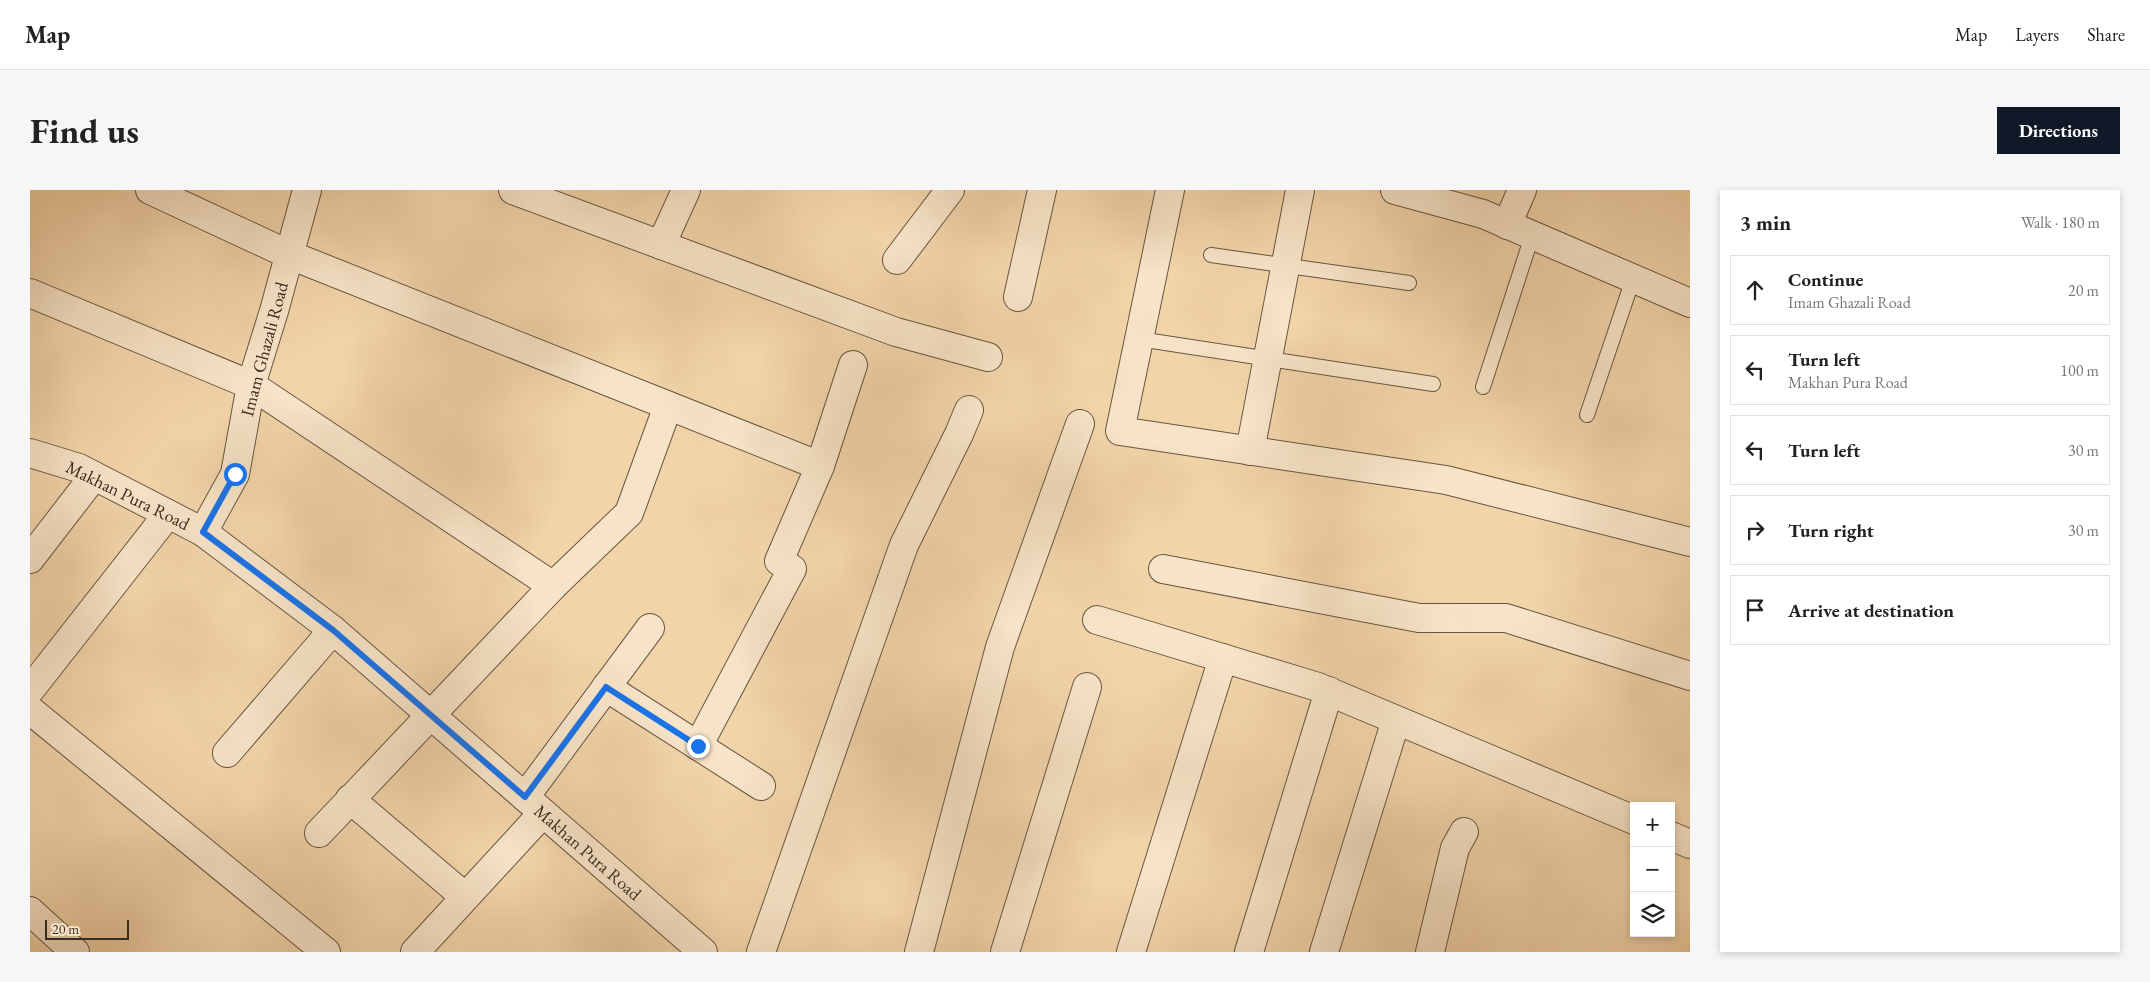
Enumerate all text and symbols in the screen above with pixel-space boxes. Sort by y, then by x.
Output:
text: Map [25,19,70,50]
text: Map [1955,23,1987,46]
text: Layers [2015,23,2059,46]
text: Share [2087,23,2125,46]
button: Directions [1997,107,2120,154]
text: Find us [30,108,139,153]
text: 3 min [1740,209,1791,236]
text: Walk · 180 m [2021,212,2100,233]
text: Continue [1788,267,1863,292]
icon: ahead [1741,276,1769,304]
street label: Imam Ghazali Road [235,278,293,419]
text: 20 m [2068,280,2099,301]
text: Imam Ghazali Road [1788,292,1911,313]
text: Turn left [1788,347,1860,372]
icon: left [1741,356,1769,384]
text: 100 m [2060,360,2099,381]
text: Makhan Pura Road [1788,372,1908,393]
icon: left [1741,436,1769,464]
text: Turn left [1788,438,1860,463]
text: 30 m [2068,440,2099,461]
street label: Makhan Pura Road [62,455,194,535]
route start [224,463,247,486]
icon: right [1741,516,1769,544]
text: Turn right [1788,518,1874,543]
text: 30 m [2068,520,2099,541]
icon: arrive [1741,596,1769,624]
text: Arrive at destination [1788,598,1954,623]
route end [687,735,710,758]
street label: Makhan Pura Road [530,799,647,906]
map controls [1630,802,1675,937]
button: + [1630,802,1675,847]
button: − [1630,847,1675,892]
button: layers [1630,892,1675,937]
scale bar [45,917,129,940]
text: 20 m [52,920,79,938]

